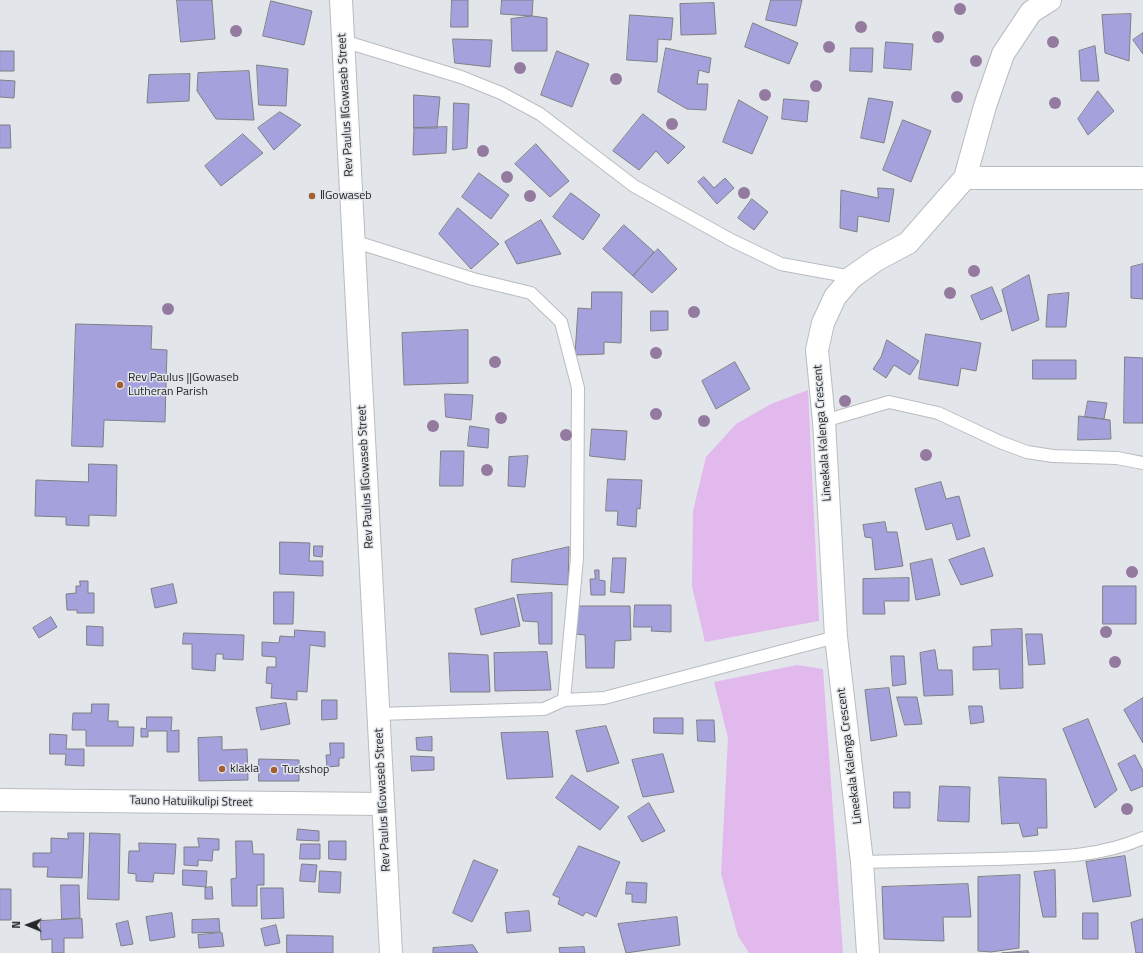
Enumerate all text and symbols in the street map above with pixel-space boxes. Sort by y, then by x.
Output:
street label: Rev Paulus ǁGowaseb Street [335,33,357,177]
place label: ǁGowaseb [320,189,372,203]
marker: ǁGowaseb [307,191,317,201]
street label: Lineekala Kalenga Crescent [811,364,835,502]
place label: Rev Paulus ||Gowaseb Lutheran Parish [128,371,239,399]
marker: Rev Paulus ||Gowaseb Lutheran Parish [115,380,125,390]
street label: Rev Paulus ǁGowaseb Street [355,405,377,549]
street label: Lineekala Kalenga Crescent [835,687,865,825]
street label: Rev Paulus ǁGowaseb Street [372,728,394,872]
place label: klakla [230,762,259,776]
place label: Tuckshop [282,763,329,777]
marker: klakla [217,764,227,774]
marker: Tuckshop [269,765,279,775]
street label: Tauno Hatuiikulipi Street [129,794,253,810]
north arrow [8,905,48,945]
text: N [8,921,24,929]

